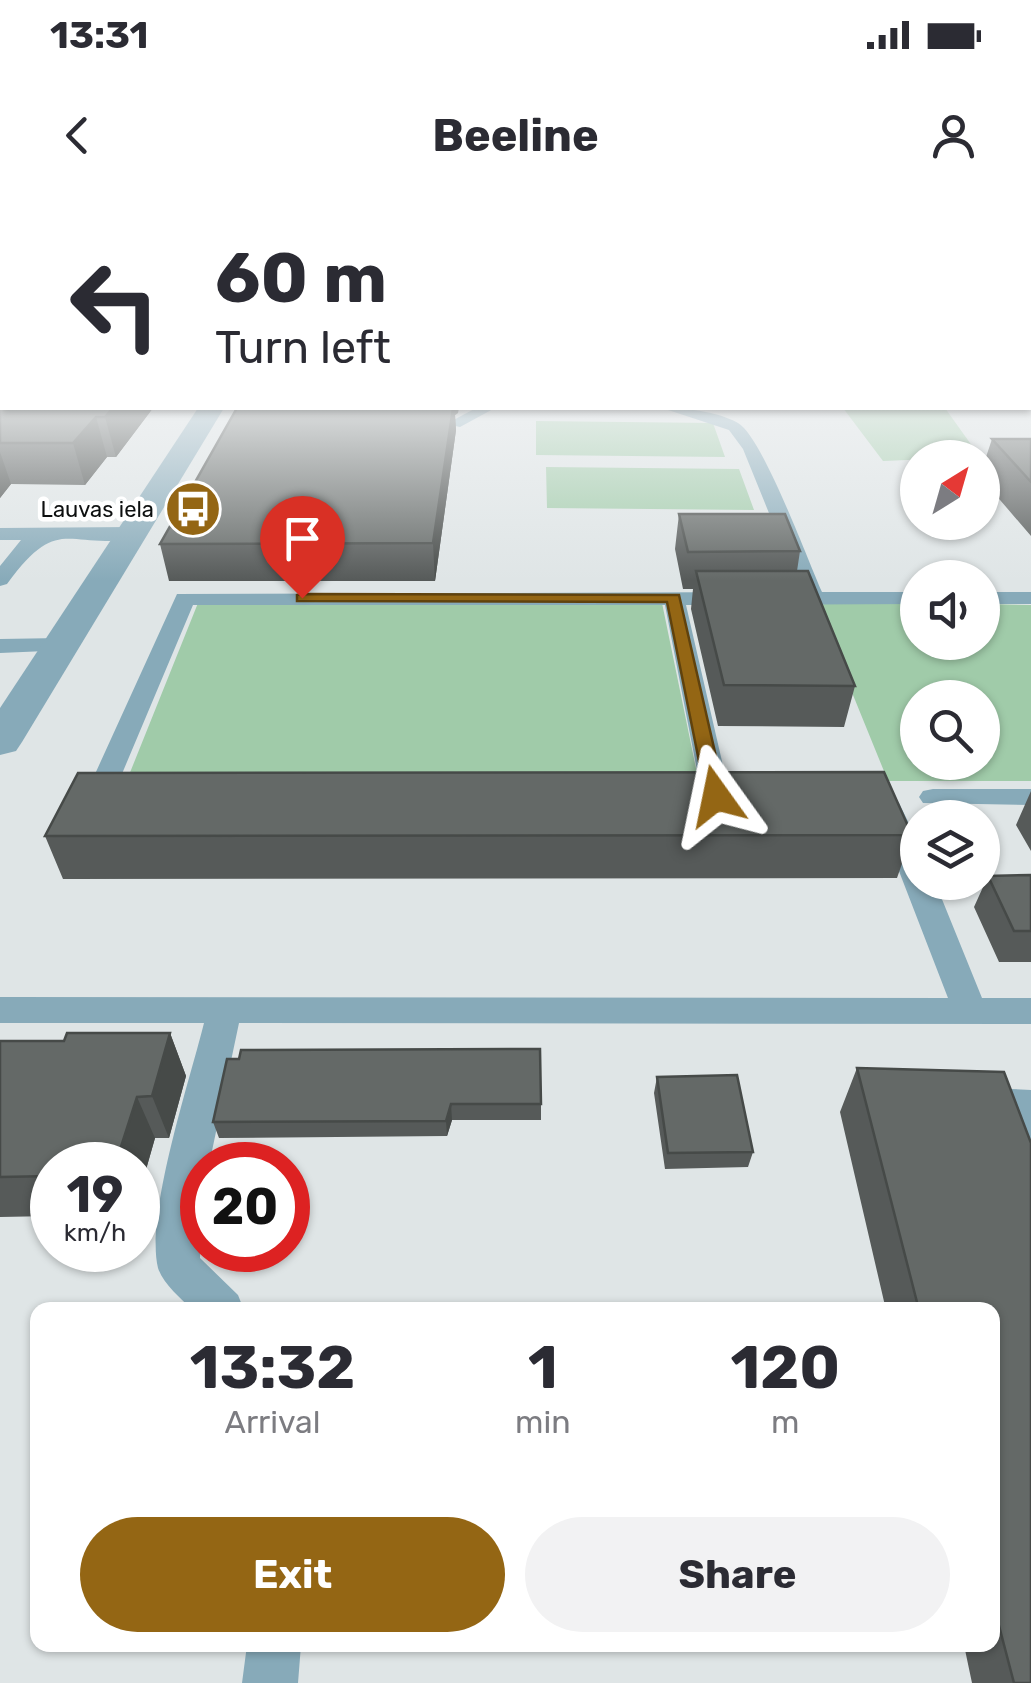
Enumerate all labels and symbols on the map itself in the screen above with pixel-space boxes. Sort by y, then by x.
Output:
north arrow [900,440,1000,540]
bus stop icon: Lauvas iela [163,479,223,539]
place label: Lauvas iela [41,496,154,523]
pin [260,496,345,599]
position arrow [664,744,768,848]
speed limit sign: 20 [180,1142,310,1272]

